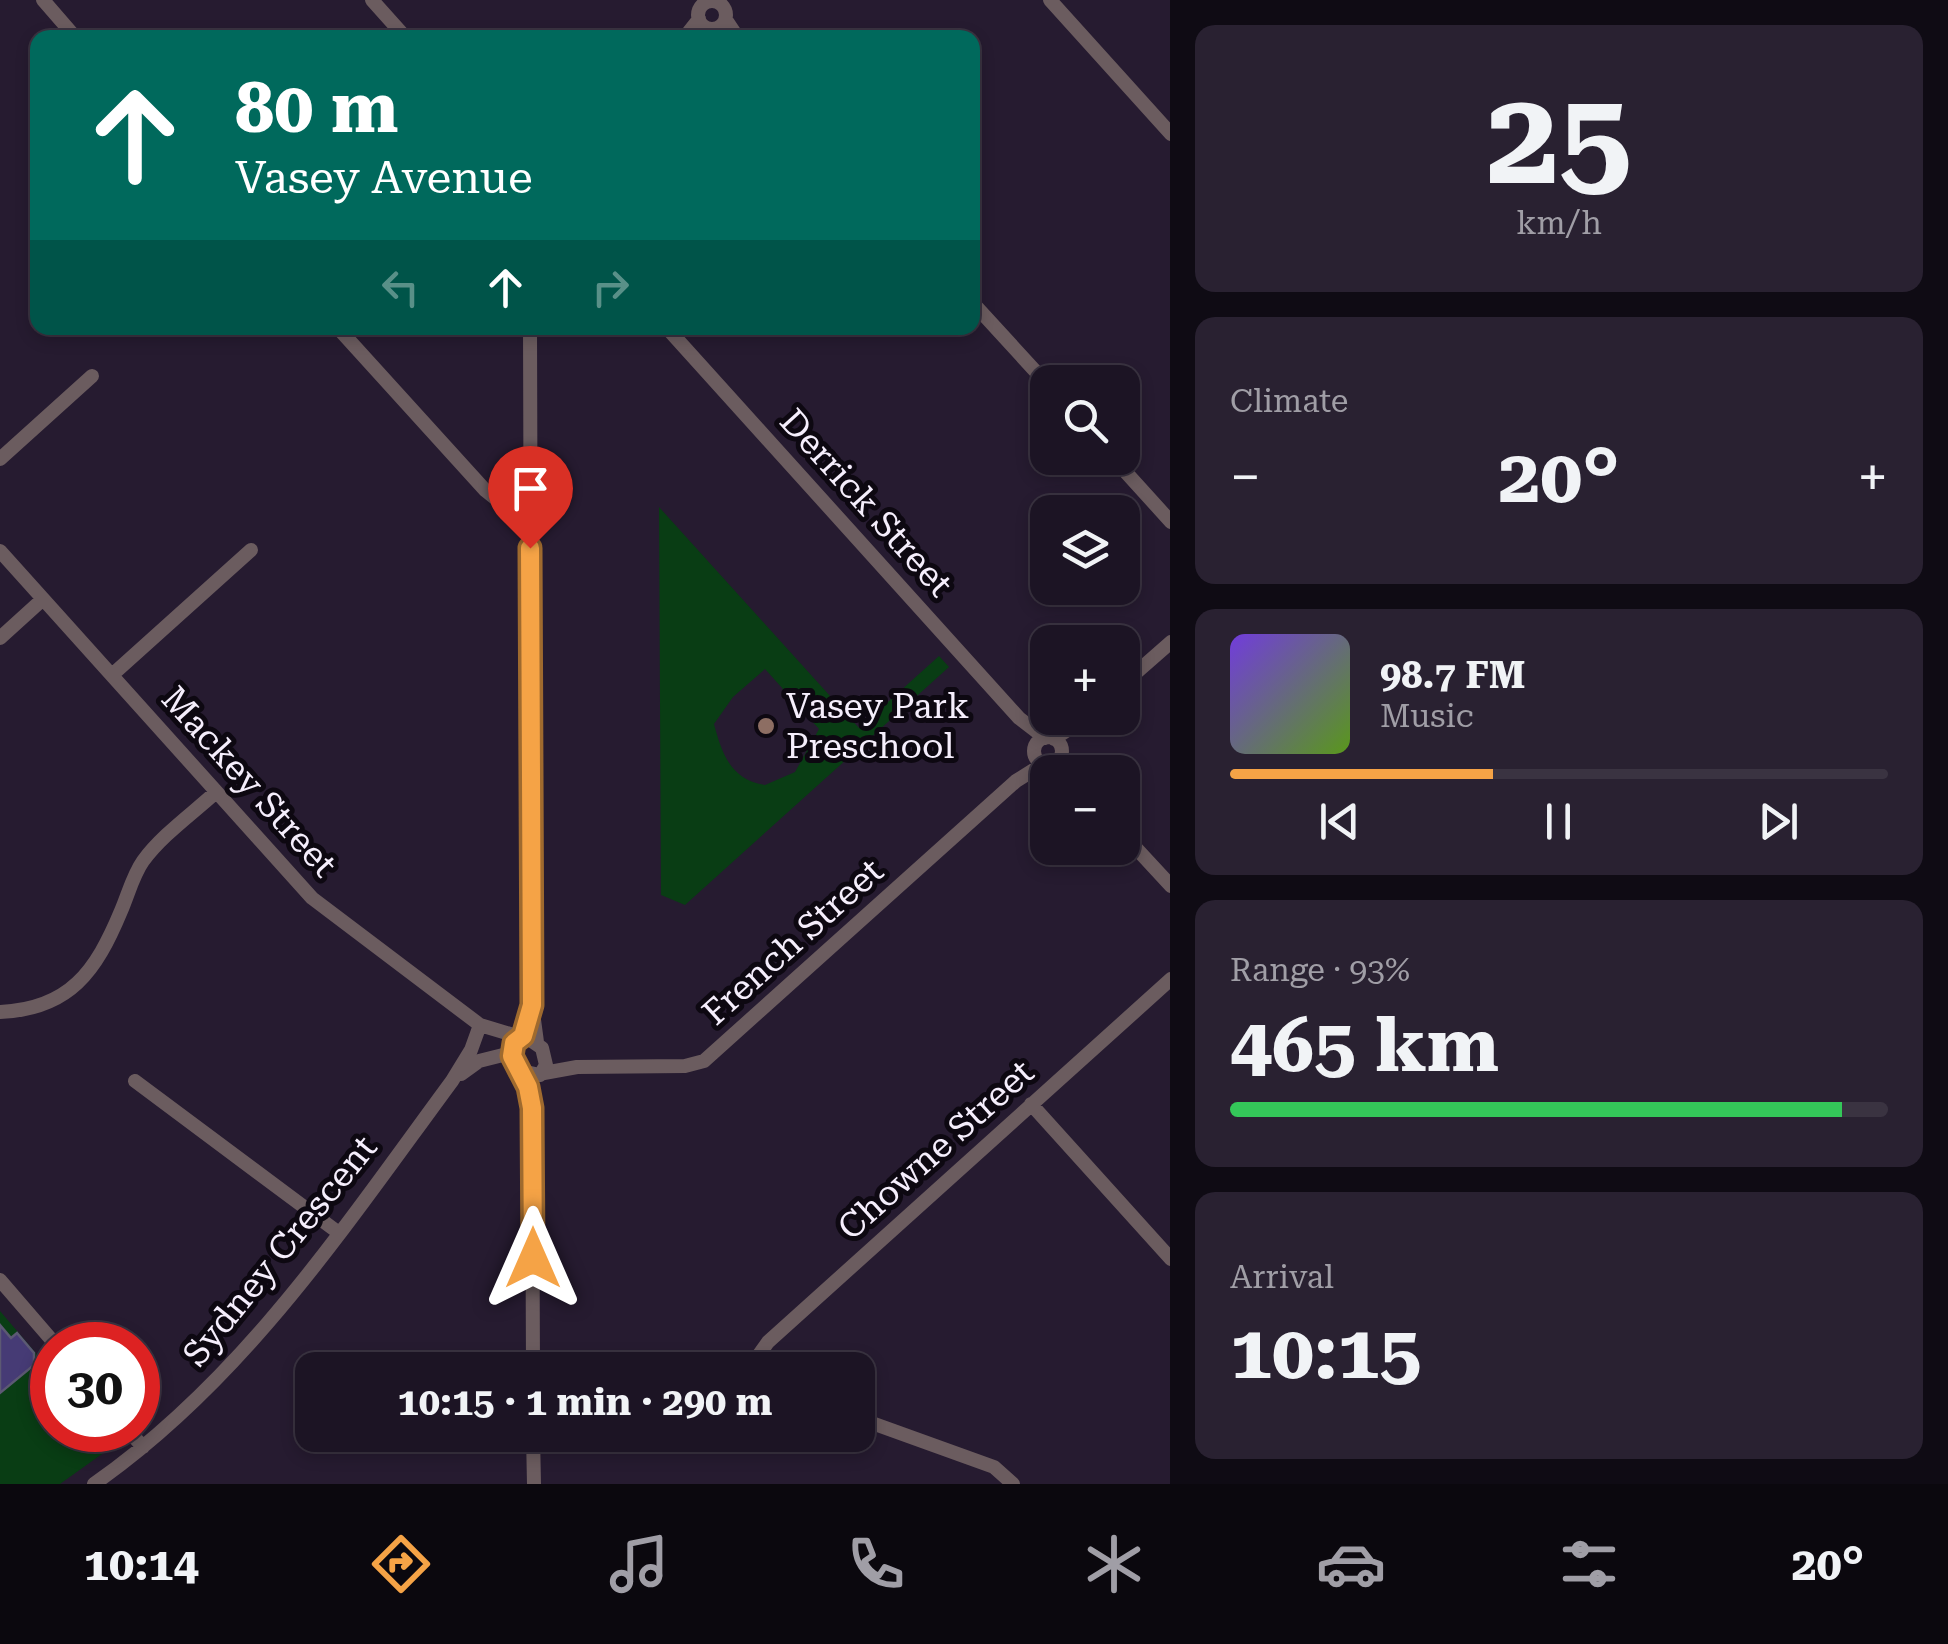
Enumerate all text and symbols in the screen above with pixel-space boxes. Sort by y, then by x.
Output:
text: 25 [1486,62,1632,215]
text: 80 m [235,67,399,149]
icon: ahead [70,70,200,200]
text: Vasey Avenue [235,151,533,204]
text: km/h [1516,204,1602,242]
icon: left [373,260,428,315]
icon: ahead [478,260,533,315]
icon: right [583,260,638,315]
map controls [1030,365,1140,865]
button: search [1030,365,1140,475]
text: Climate [1230,382,1348,420]
street label: Derrick Street [771,401,961,605]
text: 20° [1498,432,1620,520]
text: − [1230,445,1261,509]
text: + [1857,445,1888,509]
pin [488,446,573,549]
icon: arrive [503,461,558,516]
button: layers [1030,495,1140,605]
button: + [1030,625,1140,735]
text: 98.7 FM [1380,653,1526,697]
street label: Mackey Street [153,679,345,885]
place label: Vasey Park Preschool [786,686,969,767]
text: Music [1380,697,1474,735]
marker: Vasey Park Preschool [755,715,777,737]
button: − [1030,755,1140,865]
icon: previous [1312,794,1367,849]
icon: pause [1531,794,1586,849]
icon: next [1751,794,1806,849]
street label: French Street [695,851,891,1033]
text: Range · 93% [1230,951,1410,989]
text: 465 km [1230,1001,1499,1089]
street label: Chowne Street [830,1052,1042,1248]
street label: Sydney Crescent [175,1128,385,1374]
position arrow [481,1206,585,1310]
text: Arrival [1230,1258,1334,1296]
text: 10:15 [1230,1308,1421,1396]
speed limit sign: 30 [30,1322,160,1452]
text: 10:15 · 1 min · 290 m [398,1380,772,1424]
icon: directions [366,1529,436,1599]
icon: music [604,1529,674,1599]
icon: phone [841,1529,911,1599]
icon: climate [1079,1529,1149,1599]
icon: car [1316,1529,1386,1599]
icon: filters [1554,1529,1624,1599]
text: 10:14 [84,1538,199,1591]
text: 20° [1791,1538,1864,1591]

